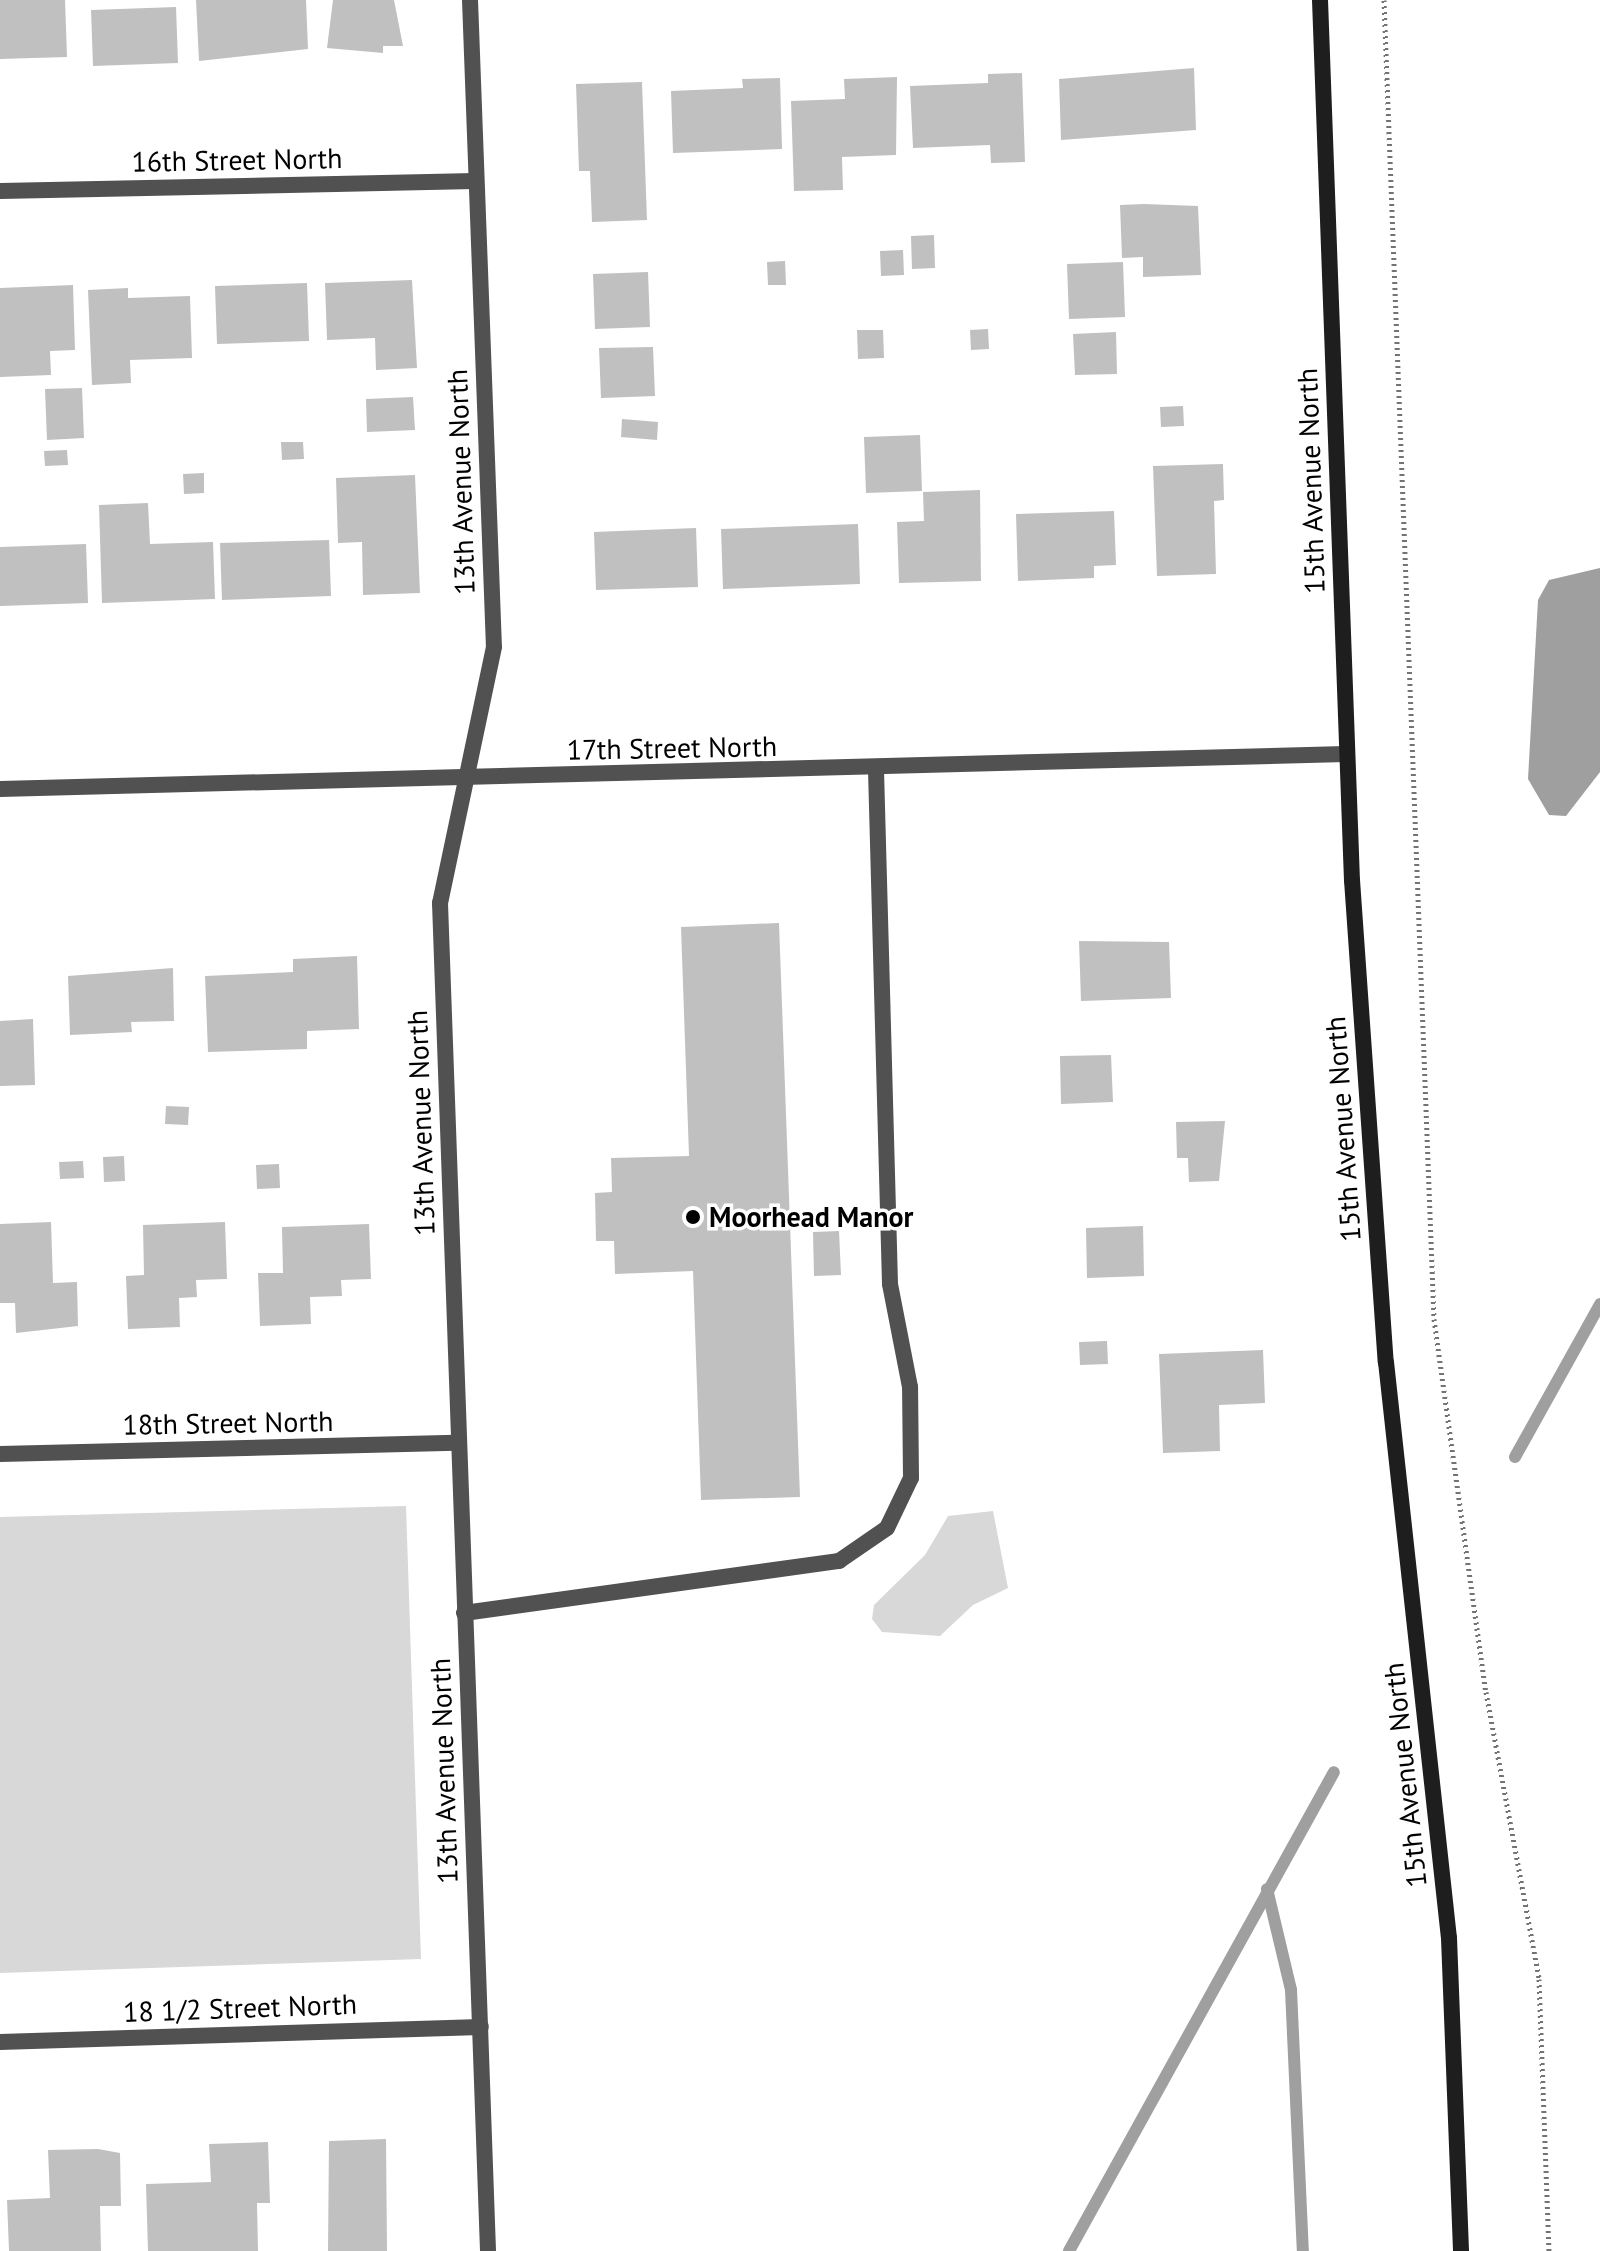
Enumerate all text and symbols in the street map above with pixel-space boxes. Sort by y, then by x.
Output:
street label: 16th Street North [131,141,343,179]
street label: 15th Avenue North [1290,367,1332,595]
street label: 13th Avenue North [440,368,482,596]
street label: 17th Street North [567,729,777,767]
street label: 13th Avenue North [400,1009,442,1237]
street label: 15th Avenue North [1318,1015,1368,1243]
place label: Moorhead Manor [709,1200,913,1234]
marker: Moorhead Manor [684,1208,702,1226]
street label: 18th Street North [122,1404,334,1442]
street label: 13th Avenue North [423,1657,465,1885]
street label: 15th Avenue North [1376,1660,1434,1890]
street label: 18 1/2 Street North [123,1987,357,2029]

